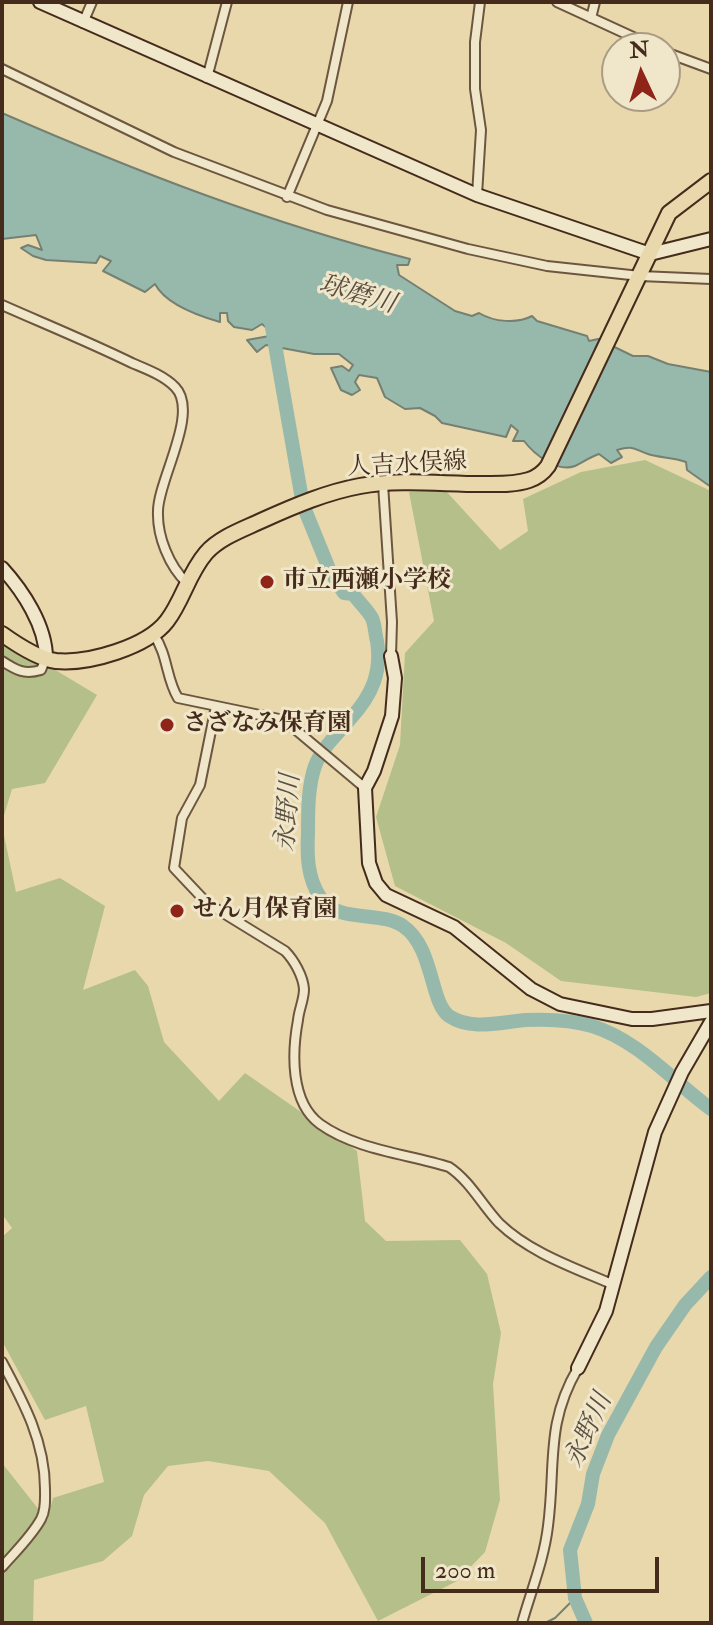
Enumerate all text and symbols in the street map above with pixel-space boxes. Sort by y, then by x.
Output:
north arrow [601,32,681,112]
text: N [629,35,650,65]
water label: 球磨川 [315,270,399,322]
street label: 人吉水俣線 [346,448,468,484]
place label: 市立西瀬小学校 [283,568,451,596]
marker: 市立西瀬小学校 [258,573,276,591]
place label: さざなみ保育園 [183,711,351,739]
marker: さざなみ保育園 [158,716,176,734]
water label: 永野川 [272,773,308,853]
place label: せん月保育園 [193,897,337,925]
marker: せん月保育園 [168,902,186,920]
water label: 永野川 [560,1389,620,1473]
scale bar [425,1541,663,1591]
text: 200 m [435,1555,495,1586]

